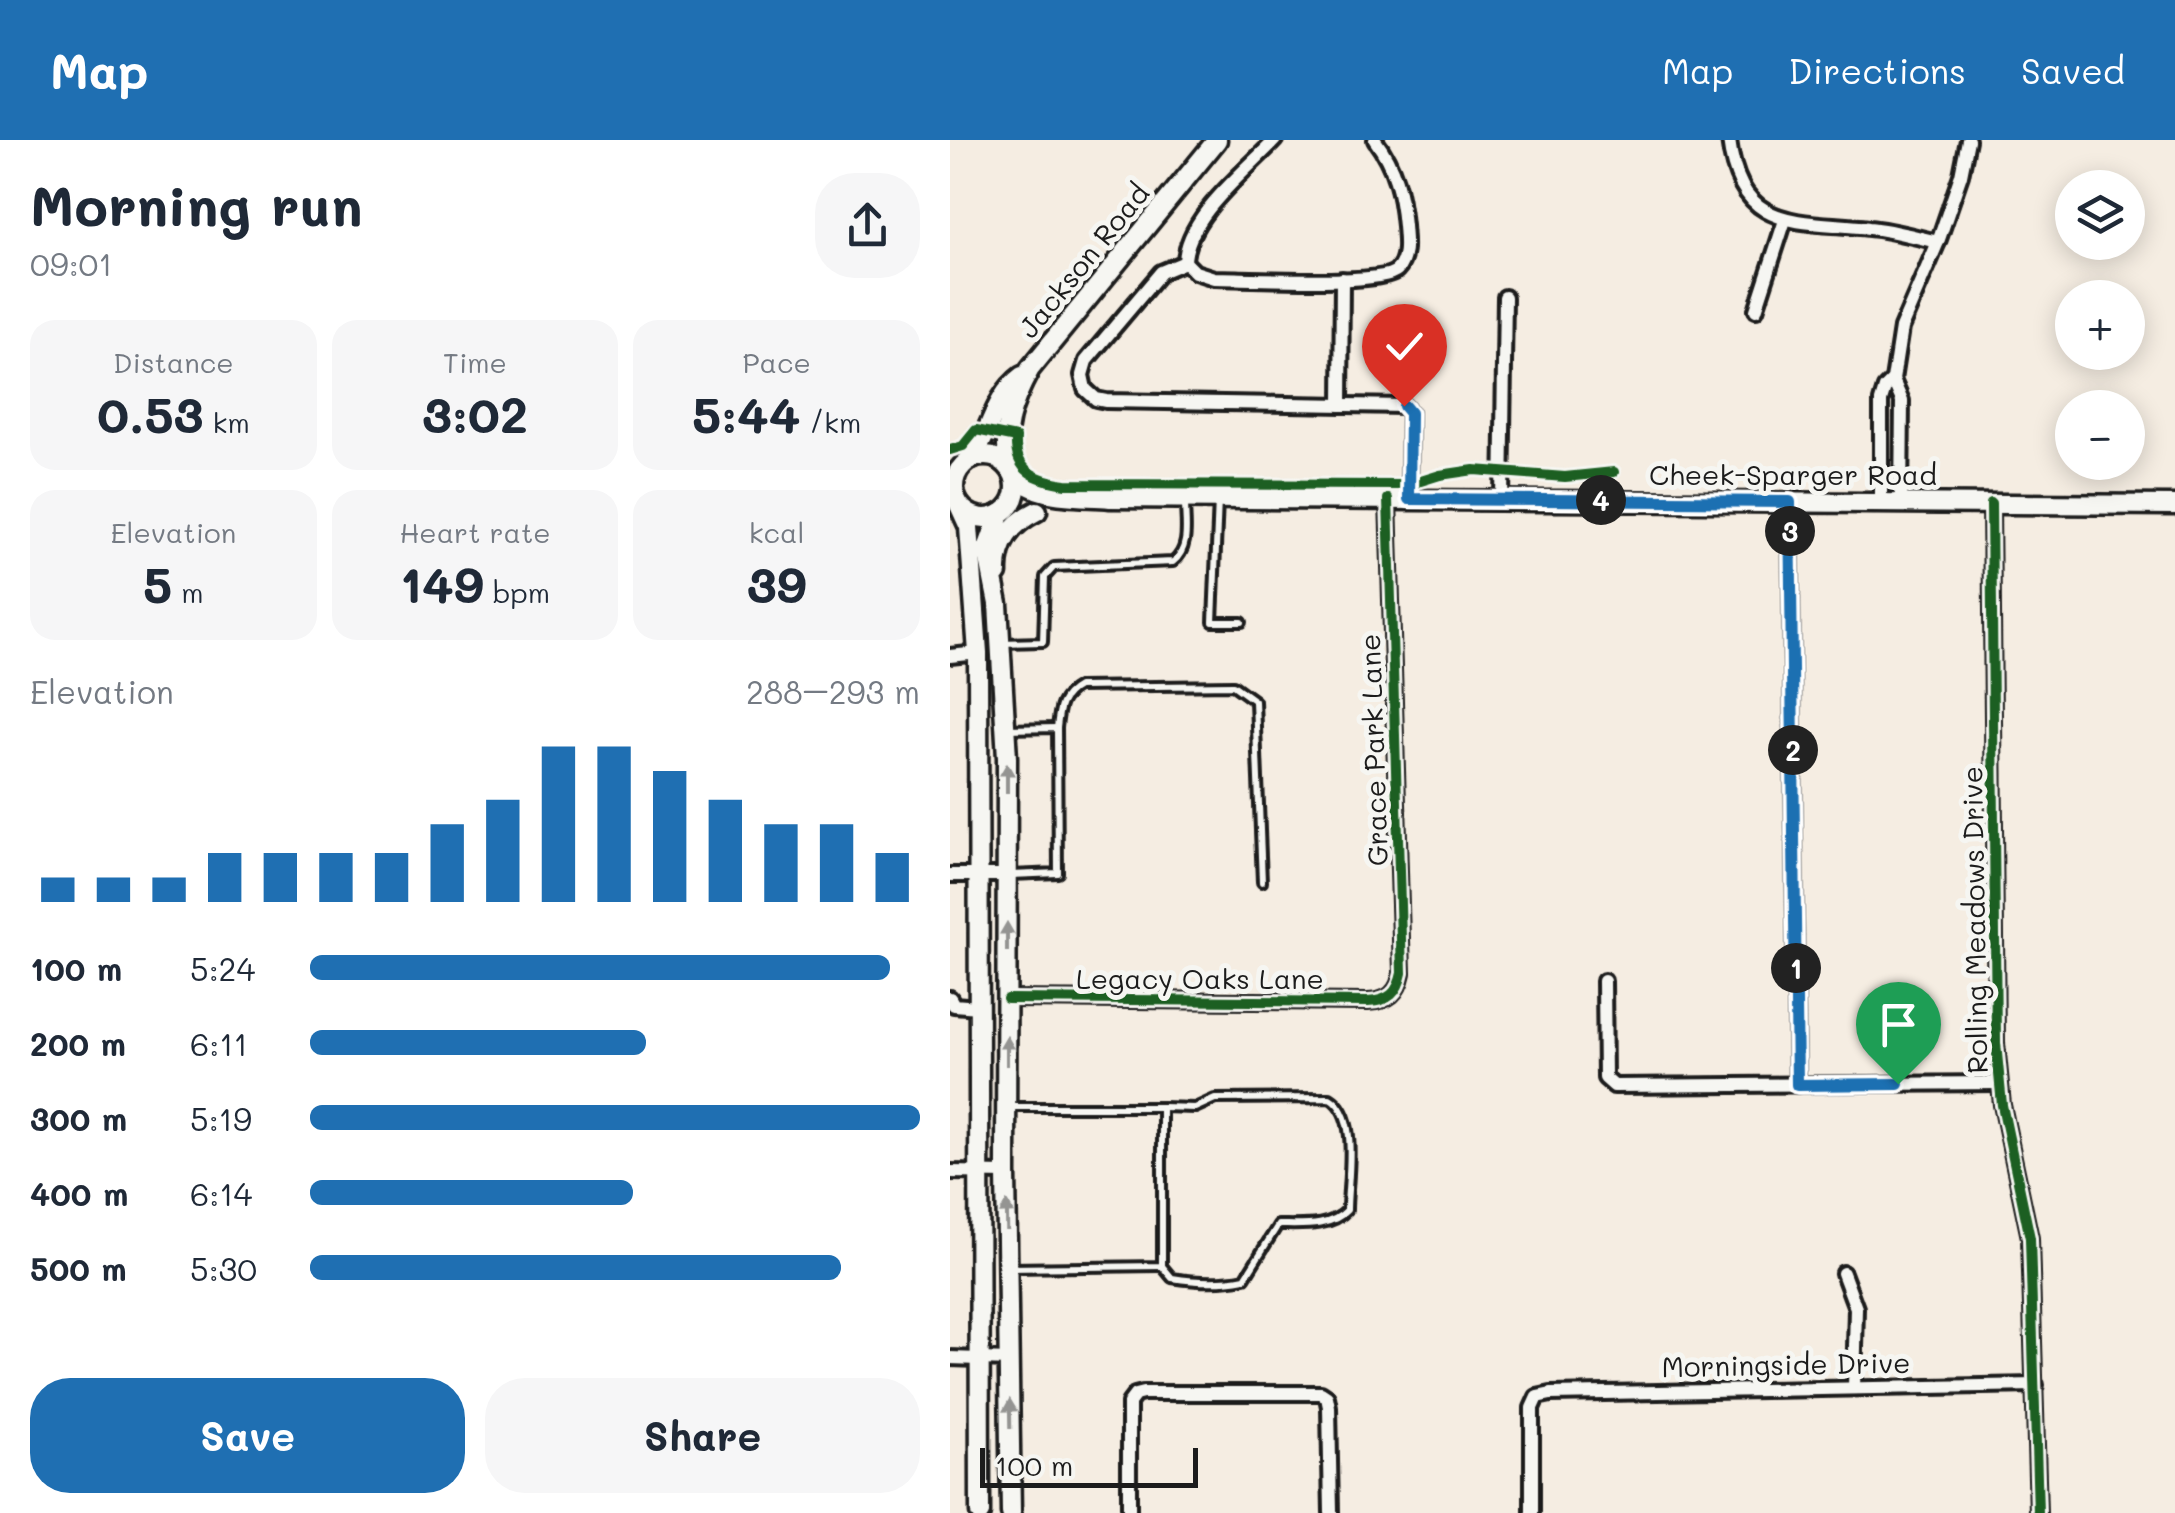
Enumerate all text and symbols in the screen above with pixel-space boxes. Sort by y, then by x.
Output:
text: Map [50,39,149,101]
text: Map [1662,47,1733,93]
text: Directions [1788,47,1966,93]
text: Saved [2021,47,2125,93]
text: Morning run [30,168,363,240]
map controls [2055,170,2145,480]
button: layers [2055,170,2145,260]
button: share [815,173,920,278]
street label: Jackson Road [1010,175,1156,345]
text: 09:01 [30,242,113,284]
button: + [2055,280,2145,370]
pin [1362,304,1447,407]
icon: check [1377,319,1432,374]
text: Distance [113,344,234,380]
text: Time [443,344,507,380]
text: Pace [742,344,811,380]
text: 0.53 [97,380,204,446]
text: 3:02 [422,380,528,446]
text: 5:44 [692,380,800,446]
button: − [2055,390,2145,480]
text: km [204,404,250,440]
text: /km [800,404,861,440]
street label: Cheek-Sparger Road [1649,456,1937,492]
pin: 4 [1576,475,1626,525]
text: 4 [1592,482,1610,518]
pin: 3 [1765,506,1815,556]
text: 3 [1782,513,1798,549]
text: Elevation [110,514,236,550]
text: Heart rate [399,514,551,550]
text: kcal [749,514,805,550]
text: 5 [143,550,172,616]
text: 149 [400,550,484,616]
text: 39 [747,550,807,616]
text: m [172,574,204,610]
text: bpm [484,574,550,610]
street label: Grace Park Lane [1351,633,1395,867]
text: Elevation [30,670,174,712]
text: 288–293 m [746,670,920,712]
pin: 2 [1768,725,1818,775]
text: 2 [1785,732,1801,768]
one-way arrow [999,761,1015,793]
street label: Rolling Meadows Drive [1953,766,1995,1074]
one-way arrow [999,921,1015,953]
pin: 1 [1771,943,1821,993]
text: 100 m [30,947,122,989]
text: 5:24 [190,947,255,989]
text: 1 [1790,950,1802,986]
street label: Legacy Oaks Lane [1076,960,1324,996]
pin [1856,982,1941,1085]
icon: arrive [1871,997,1926,1052]
text: 200 m [30,1022,126,1064]
text: 6:11 [190,1022,248,1064]
one-way arrow [999,1035,1015,1067]
text: 300 m [30,1097,127,1139]
text: 5:19 [190,1097,252,1139]
text: 400 m [30,1172,128,1214]
text: 6:14 [190,1172,252,1214]
one-way arrow [999,1200,1015,1232]
text: 500 m [30,1247,127,1289]
text: 5:30 [190,1247,257,1289]
street label: Morningside Drive [1661,1344,1911,1384]
button: Save [30,1378,465,1493]
button: Share [485,1378,920,1493]
one-way arrow [1002,1397,1018,1429]
scale bar [980,1443,1198,1488]
text: 100 m [995,1447,1073,1483]

